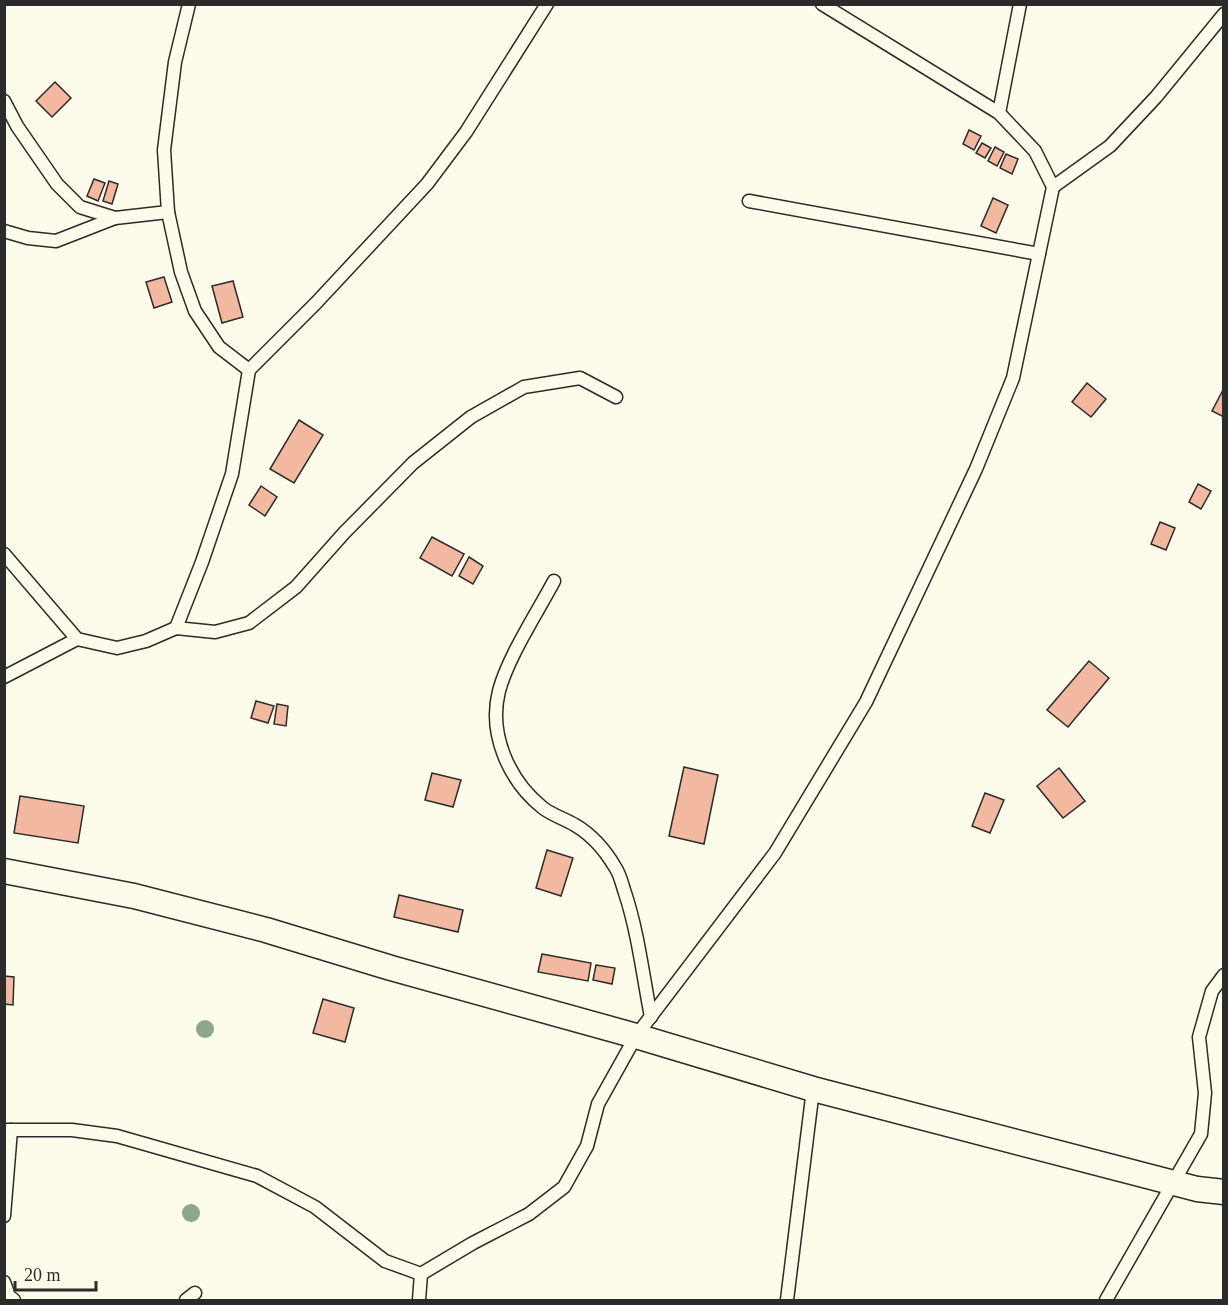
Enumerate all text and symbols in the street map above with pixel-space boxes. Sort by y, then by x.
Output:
scale bar [15,1254,96,1292]
text: 20 m [24,1265,61,1285]

